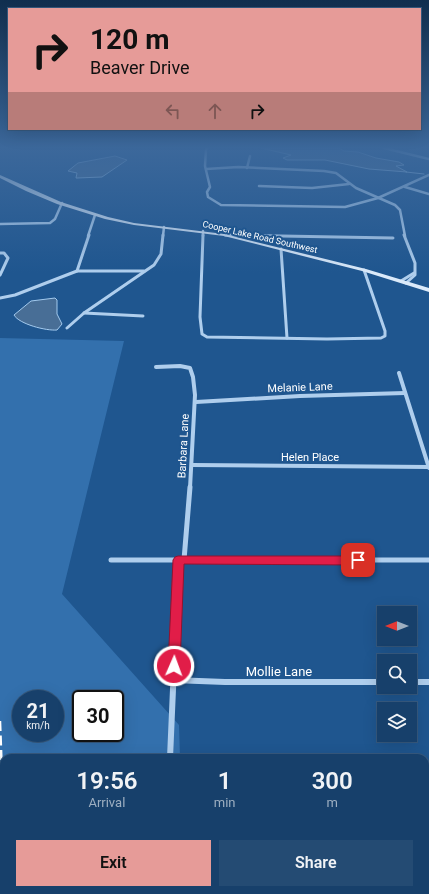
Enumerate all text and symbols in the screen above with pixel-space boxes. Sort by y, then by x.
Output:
text: 120 m [90,23,169,56]
icon: right [24,24,76,76]
text: Beaver Drive [90,57,190,78]
icon: left [162,100,184,122]
icon: ahead [204,100,226,122]
icon: right [246,100,268,122]
street label: Cooper Lake Road Southwest [201,219,319,255]
street label: Melanie Lane [267,380,333,395]
street label: Barbara Lane [175,413,192,479]
street label: Helen Place [281,451,339,464]
pin [341,543,375,577]
icon: arrive [347,549,369,571]
north arrow [377,606,417,646]
map controls [377,606,417,742]
position arrow [153,645,195,687]
button: search [377,654,417,694]
street label: Mollie Lane [246,664,312,679]
speed limit sign: 30 [72,690,124,742]
text: 21 [27,699,49,723]
button: layers [377,702,417,742]
text: km/h [26,720,50,731]
text: 19:56 [76,767,138,795]
text: 1 [218,767,231,795]
text: 300 [312,767,353,795]
text: Arrival [88,795,125,810]
text: min [214,795,235,810]
text: m [327,795,338,810]
button: Exit [16,840,211,886]
button: Share [219,840,413,886]

